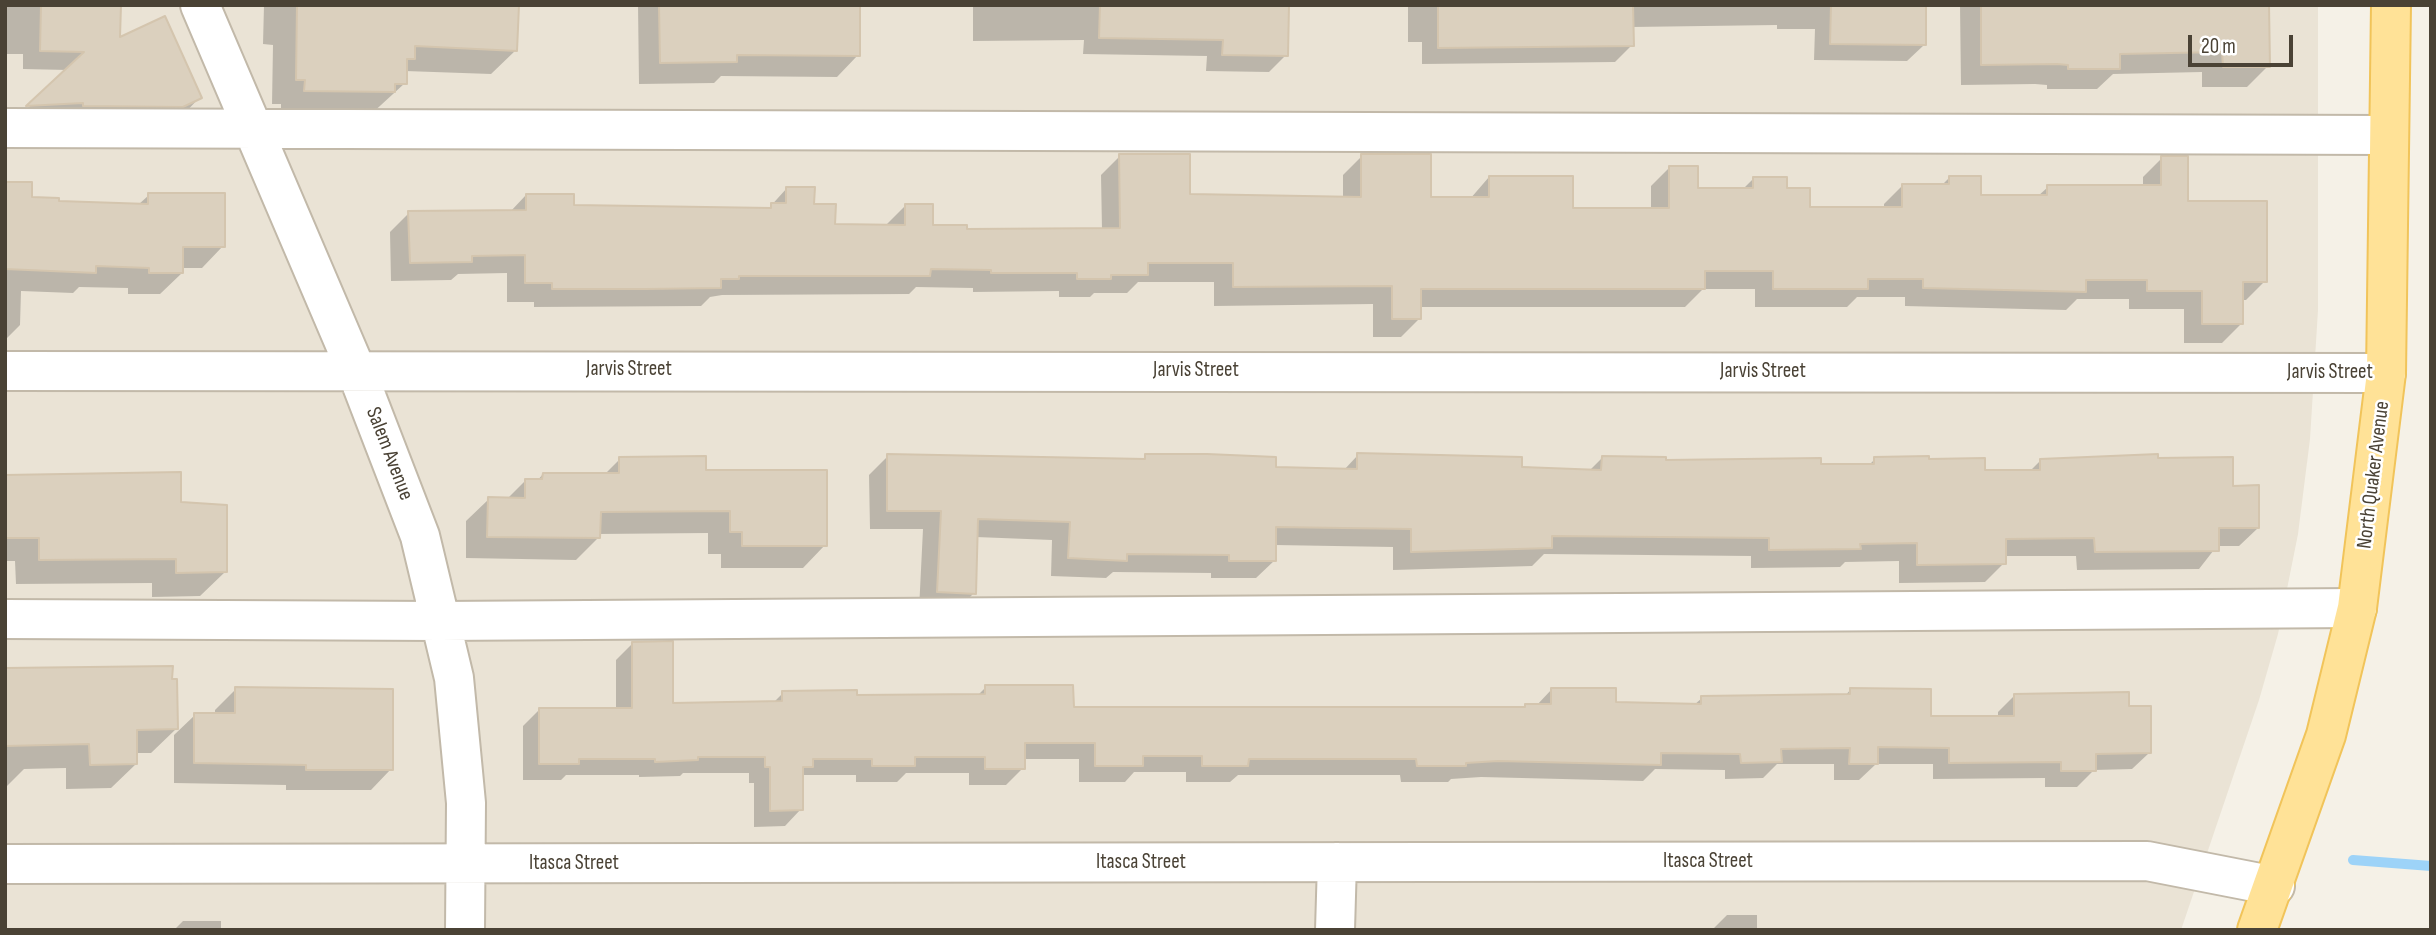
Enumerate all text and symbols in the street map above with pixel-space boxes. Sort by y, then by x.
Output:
scale bar [2191,21,2296,65]
text: 20 m [2201,34,2236,59]
street label: Jarvis Street [586,357,672,383]
street label: Jarvis Street [1153,358,1239,384]
street label: Jarvis Street [1720,359,1806,385]
street label: Jarvis Street [2287,360,2373,386]
street label: North Quaker Avenue [2352,400,2396,550]
street label: Salem Avenue [360,404,418,504]
street label: Itasca Street [1663,849,1753,875]
street label: Itasca Street [1096,850,1186,876]
street label: Itasca Street [529,851,619,877]

